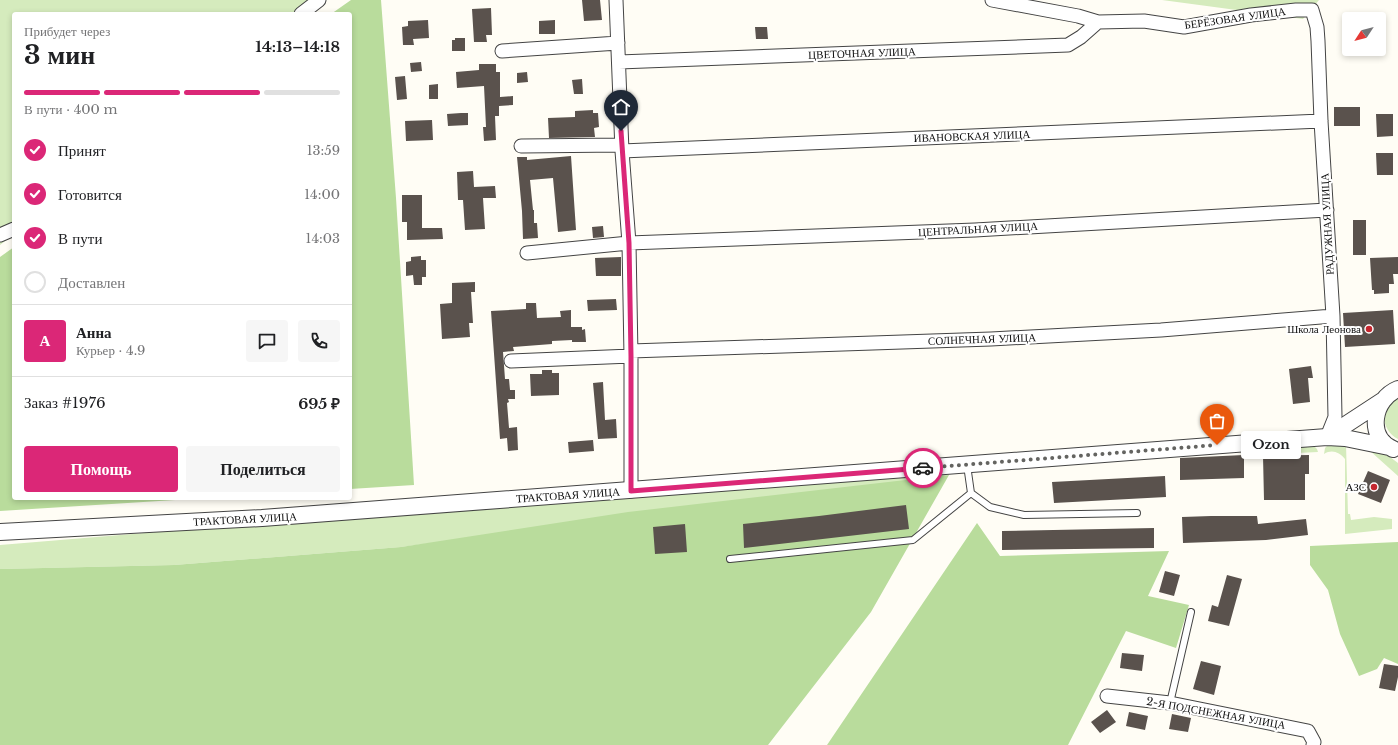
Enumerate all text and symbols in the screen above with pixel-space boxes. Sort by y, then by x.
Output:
street label: БЕРЁЗОВАЯ УЛИЦА [1183,4,1287,32]
north arrow [1342,12,1386,56]
map controls [1342,12,1386,56]
text: Прибудет через [24,23,110,40]
text: 14:13–14:18 [255,37,340,56]
text: 3 мин [24,39,95,71]
street label: ЦВЕТОЧНАЯ УЛИЦА [808,44,916,62]
pin [604,90,638,131]
icon: home [610,96,632,118]
text: В пути · 400 m [24,101,118,118]
street label: ИВАНОВСКАЯ УЛИЦА [913,127,1031,145]
icon: check [24,139,46,161]
text: Принят [58,141,106,160]
text: 13:59 [307,142,340,159]
street label: РАДУЖНАЯ УЛИЦА [1317,173,1337,275]
icon: check [24,183,46,205]
text: Готовится [58,185,122,204]
text: 14:00 [304,186,340,203]
street label: ЦЕНТРАЛЬНАЯ УЛИЦА [918,219,1038,239]
icon: check [24,227,46,249]
text: В пути [58,229,102,248]
text: 14:03 [306,230,340,247]
text: Доставлен [58,273,125,292]
button: chat [246,320,288,362]
button: phone [298,320,340,362]
place label: Школа Леонова [1287,322,1361,336]
text: Анна [76,323,112,342]
marker: Школа Леонова [1364,324,1374,334]
street label: СОЛНЕЧНАЯ УЛИЦА [928,330,1036,348]
text: А [40,331,50,350]
text: Курьер · 4.9 [76,342,145,359]
text: Заказ #1976 [24,393,106,412]
text: 695 ₽ [298,394,340,413]
pin [1200,404,1234,445]
icon: bag [1206,410,1228,432]
callout: Ozon [1241,431,1301,459]
text: Ozon [1252,436,1290,453]
button: Помощь [24,446,178,492]
button: Поделиться [186,446,340,492]
courier [903,448,943,488]
icon: car [912,457,934,479]
place label: АЗС [1345,480,1366,494]
marker: АЗС [1369,482,1379,492]
street label: ТРАКТОВАЯ УЛИЦА [516,484,620,506]
street label: ТРАКТОВАЯ УЛИЦА [193,509,297,529]
street label: 2-Я ПОДСНЕЖНАЯ УЛИЦА [1145,694,1287,732]

